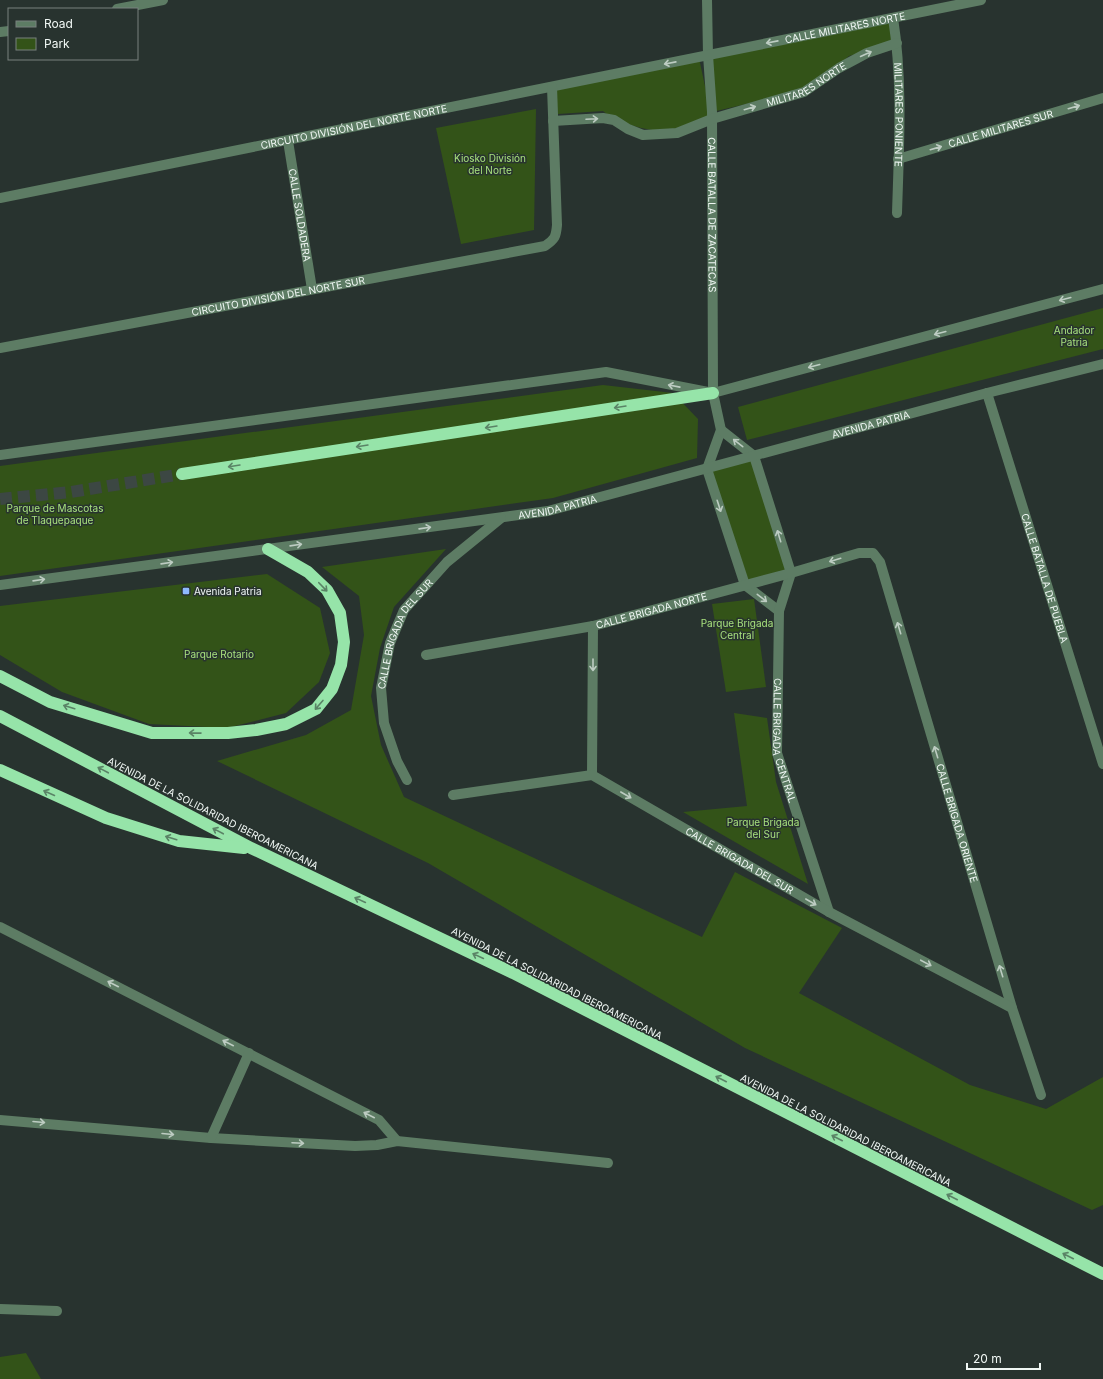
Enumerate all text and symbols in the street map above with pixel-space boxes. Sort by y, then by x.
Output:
legend [8,8,138,60]
street label: CALLE MILITARES NORTE [784,9,906,45]
text: Road [44,16,73,31]
text: Park [44,36,70,51]
one-way arrow [766,39,779,47]
one-way arrow [860,50,872,57]
street label: MILITARES NORTE [765,59,848,109]
one-way arrow [664,60,677,68]
street label: MILITARES PONIENTE [892,62,906,167]
street label: CIRCUITO DIVISIÓN DEL NORTE NORTE [260,102,448,151]
one-way arrow [1067,103,1080,110]
one-way arrow [743,104,756,111]
street label: CALLE MILITARES SUR [947,107,1055,150]
one-way arrow [585,115,598,122]
street label: CALLE BATALLA DE ZACATECAS [706,137,719,293]
one-way arrow [929,144,942,151]
park label: Kiosko División del Norte [454,152,526,176]
street label: CALLE SOLDADERA [287,168,313,263]
street label: CIRCUITO DIVISIÓN DEL NORTE SUR [191,274,366,318]
one-way arrow [1059,296,1072,303]
park label: Andador Patria [1054,324,1094,348]
one-way arrow [933,329,946,337]
one-way arrow [808,363,821,370]
one-way arrow [668,381,681,389]
one-way arrow [613,403,626,411]
street label: AVENIDA PATRIA [830,408,911,440]
one-way arrow [485,423,498,431]
one-way arrow [732,438,743,447]
one-way arrow [356,442,369,450]
one-way arrow [228,462,241,470]
street label: AVENIDA PATRIA [517,492,598,521]
one-way arrow [716,499,724,511]
park label: Parque de Mascotas de Tlaquepaque [7,502,103,526]
street label: CALLE BATALLA DE PUEBLA [1019,512,1071,645]
one-way arrow [418,524,431,532]
one-way arrow [775,530,782,543]
one-way arrow [289,541,302,549]
one-way arrow [829,557,842,564]
one-way arrow [161,559,174,567]
one-way arrow [32,576,45,584]
street label: CALLE BRIGADA DEL SUR [375,576,435,690]
one-way arrow [318,582,328,592]
place label: Avenida Patria [194,585,262,597]
marker: Avenida Patria [181,586,191,596]
street label: CALLE BRIGADA NORTE [594,590,708,631]
one-way arrow [756,593,767,602]
park label: Parque Brigada Central [701,617,773,641]
one-way arrow [895,621,902,634]
park label: Parque Rotario [184,648,254,660]
one-way arrow [589,658,597,671]
street label: CALLE BRIGADA CENTRAL [771,678,799,804]
one-way arrow [314,700,323,710]
one-way arrow [63,703,76,710]
one-way arrow [189,729,202,737]
one-way arrow [932,746,939,759]
street label: AVENIDA DE LA SOLIDARIDAD IBEROAMERICANA [106,754,320,872]
street label: CALLE BRIGADA ORIENTE [934,762,981,884]
one-way arrow [97,766,109,774]
one-way arrow [44,788,56,796]
one-way arrow [620,791,632,799]
park label: Parque Brigada del Sur [727,816,799,840]
street label: CALLE BRIGADA DEL SUR [684,824,796,897]
one-way arrow [212,827,224,834]
one-way arrow [165,834,178,841]
one-way arrow [354,896,366,903]
one-way arrow [805,899,817,907]
street label: AVENIDA DE LA SOLIDARIDAD IBEROAMERICANA [450,924,664,1042]
one-way arrow [472,952,484,959]
one-way arrow [920,960,932,967]
one-way arrow [997,965,1004,978]
one-way arrow [107,980,119,987]
one-way arrow [223,1039,235,1046]
street label: AVENIDA DE LA SOLIDARIDAD IBEROAMERICANA [739,1071,953,1189]
one-way arrow [715,1075,727,1082]
one-way arrow [364,1110,376,1118]
one-way arrow [32,1119,45,1126]
one-way arrow [161,1130,174,1138]
one-way arrow [831,1134,843,1141]
one-way arrow [291,1139,304,1147]
one-way arrow [947,1193,959,1200]
one-way arrow [1062,1252,1074,1259]
scale bar [967,1345,1040,1371]
text: 20 m [973,1351,1002,1366]

